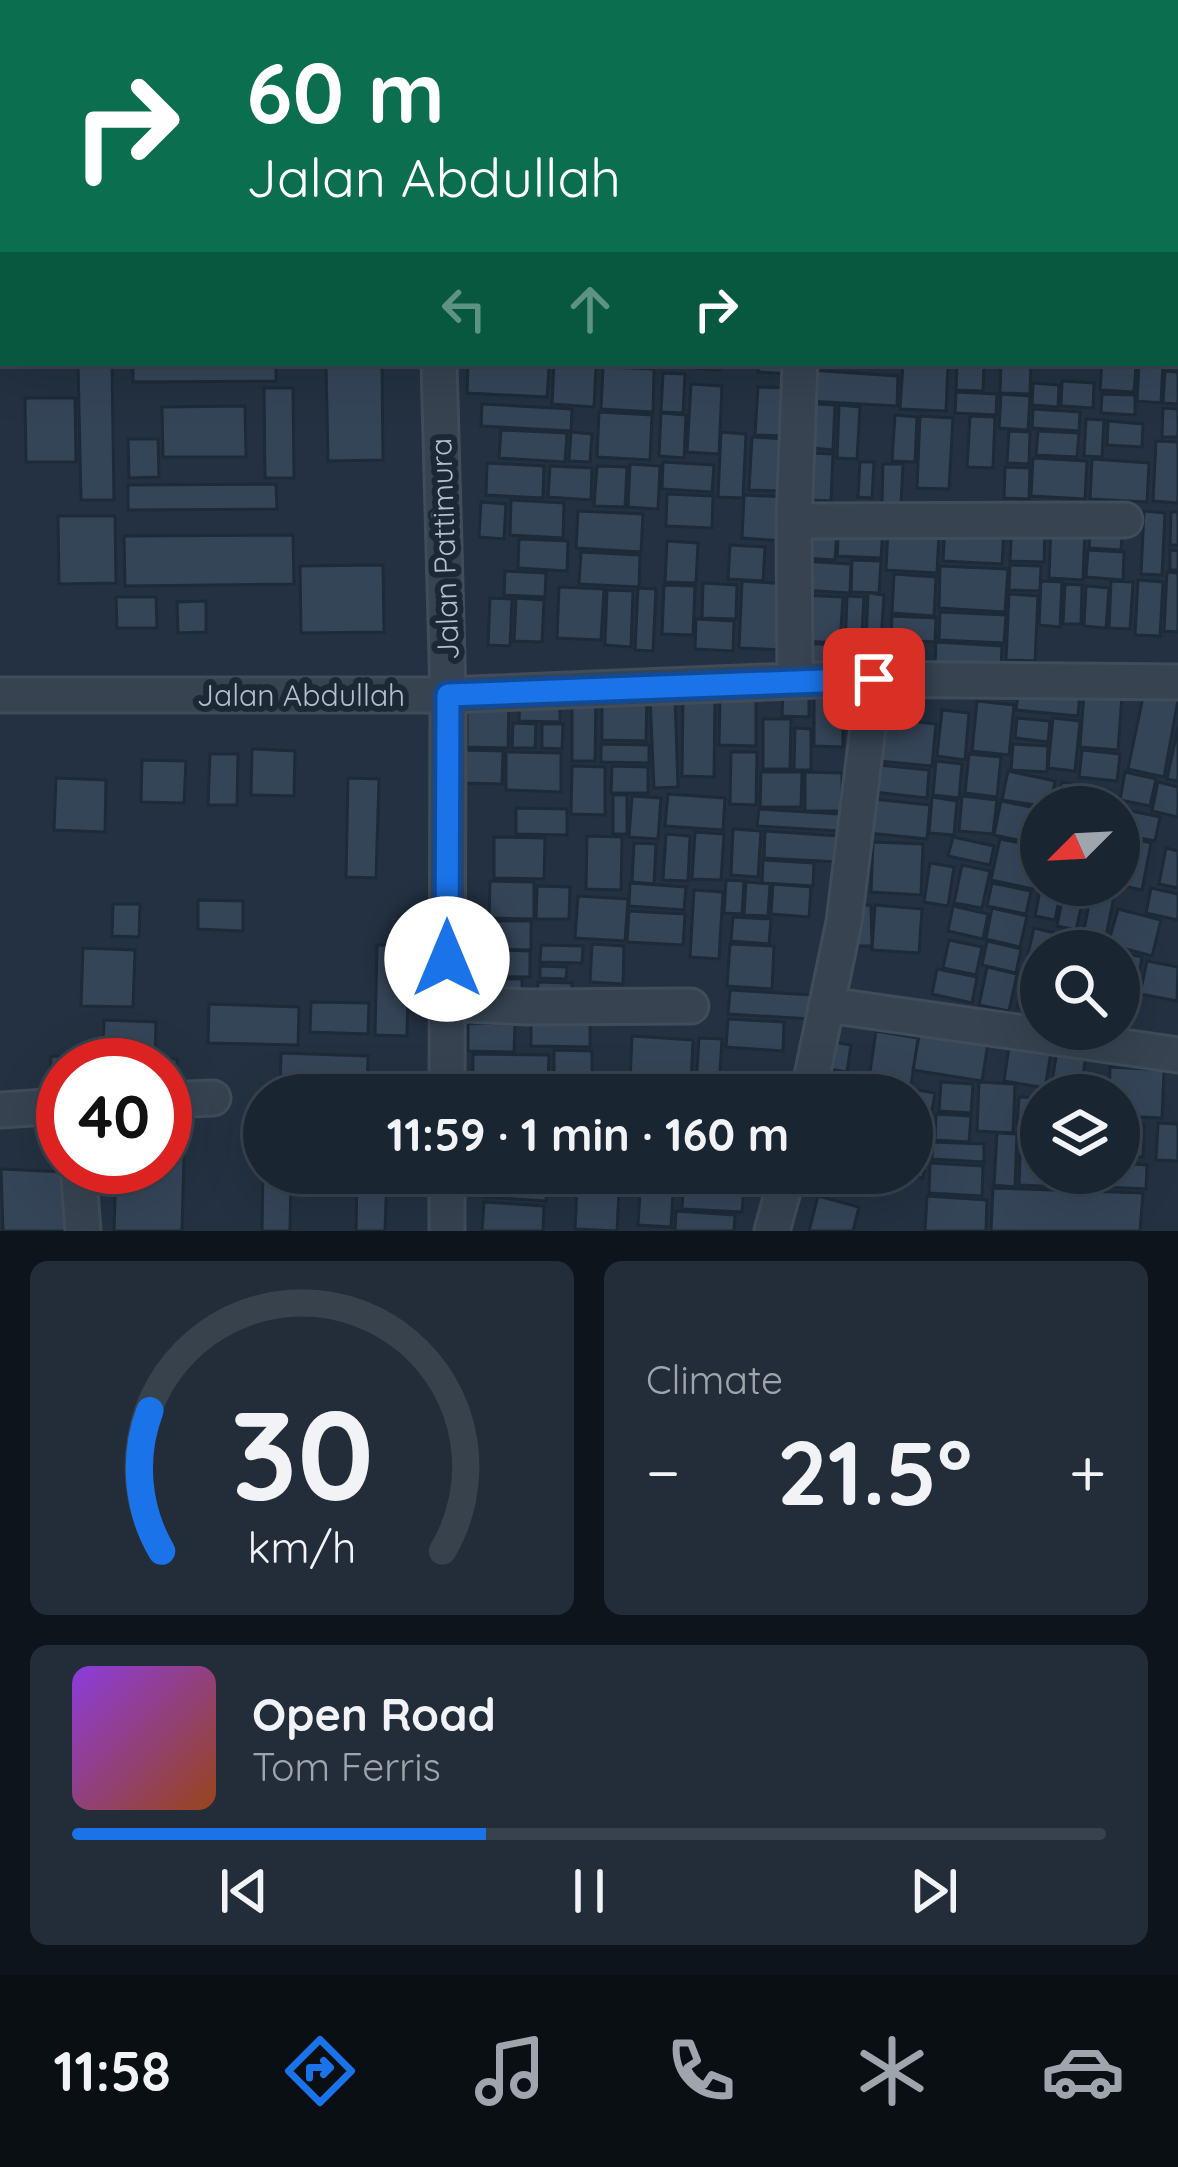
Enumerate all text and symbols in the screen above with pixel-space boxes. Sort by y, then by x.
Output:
text: 60 m [246,39,445,144]
icon: right [48,48,204,204]
text: Jalan Abdullah [246,143,621,211]
icon: left [431,276,497,342]
icon: ahead [557,276,623,342]
icon: right [683,276,749,342]
street label: Jalan Pattimura [421,437,467,661]
pin [823,628,925,730]
icon: arrive [841,646,907,712]
street label: Jalan Abdullah [197,676,405,714]
north arrow [1020,786,1140,906]
map controls [1020,786,1140,1194]
position arrow [384,896,510,1022]
button: search [1020,930,1140,1050]
speed limit sign: 40 [36,1038,192,1194]
button: layers [1020,1074,1140,1194]
text: 11:59 · 1 min · 160 m [387,1106,789,1162]
text: Climate [646,1355,783,1404]
text: 30 [230,1375,374,1531]
text: 21.5° [777,1415,972,1528]
text: − [646,1430,680,1513]
text: + [1069,1430,1106,1513]
text: km/h [248,1520,356,1574]
text: Open Road [252,1686,496,1742]
text: Tom Ferris [252,1742,441,1791]
icon: previous [211,1858,277,1924]
icon: pause [556,1858,622,1924]
icon: next [901,1858,967,1924]
icon: directions [278,2029,362,2113]
icon: music [468,2029,552,2113]
icon: phone [659,2029,743,2113]
icon: climate [850,2029,934,2113]
icon: car [1041,2029,1125,2113]
text: 11:58 [53,2037,171,2105]

